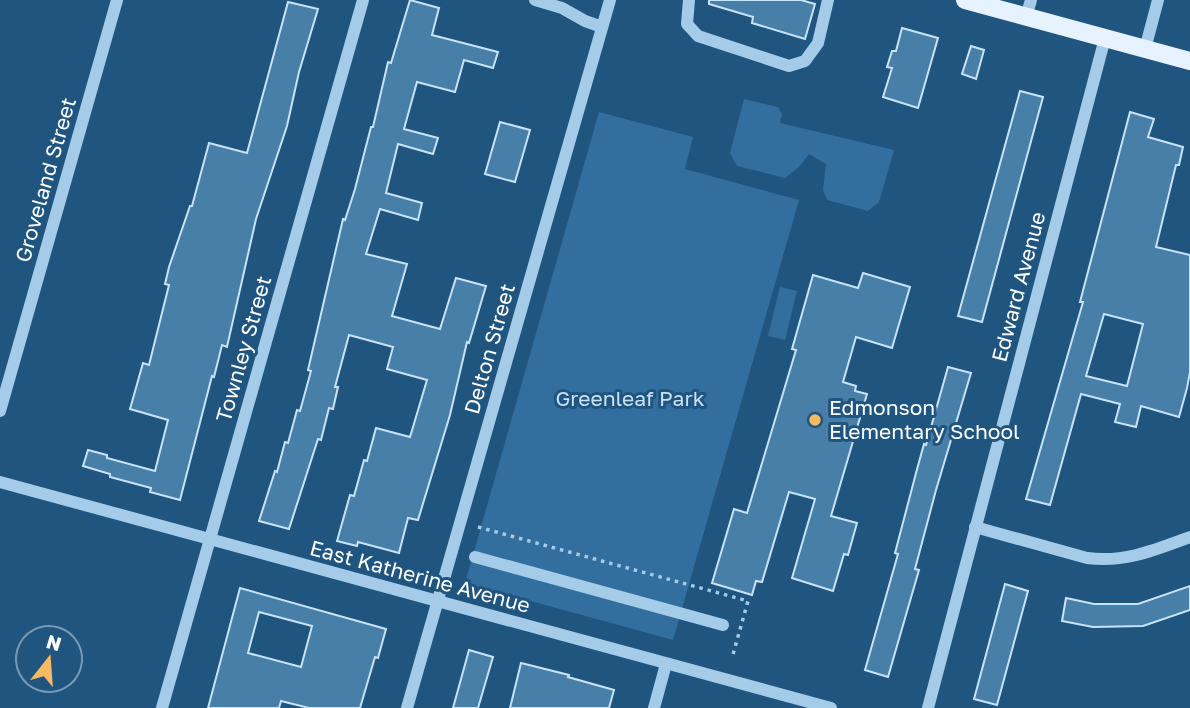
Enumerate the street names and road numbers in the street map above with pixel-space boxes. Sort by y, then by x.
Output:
street label: Groveland Street [9,94,81,265]
street label: Edward Avenue [986,209,1051,365]
street label: Townley Street [210,273,276,425]
street label: Delton Street [458,280,520,417]
street label: East Katherine Avenue [307,534,533,618]

